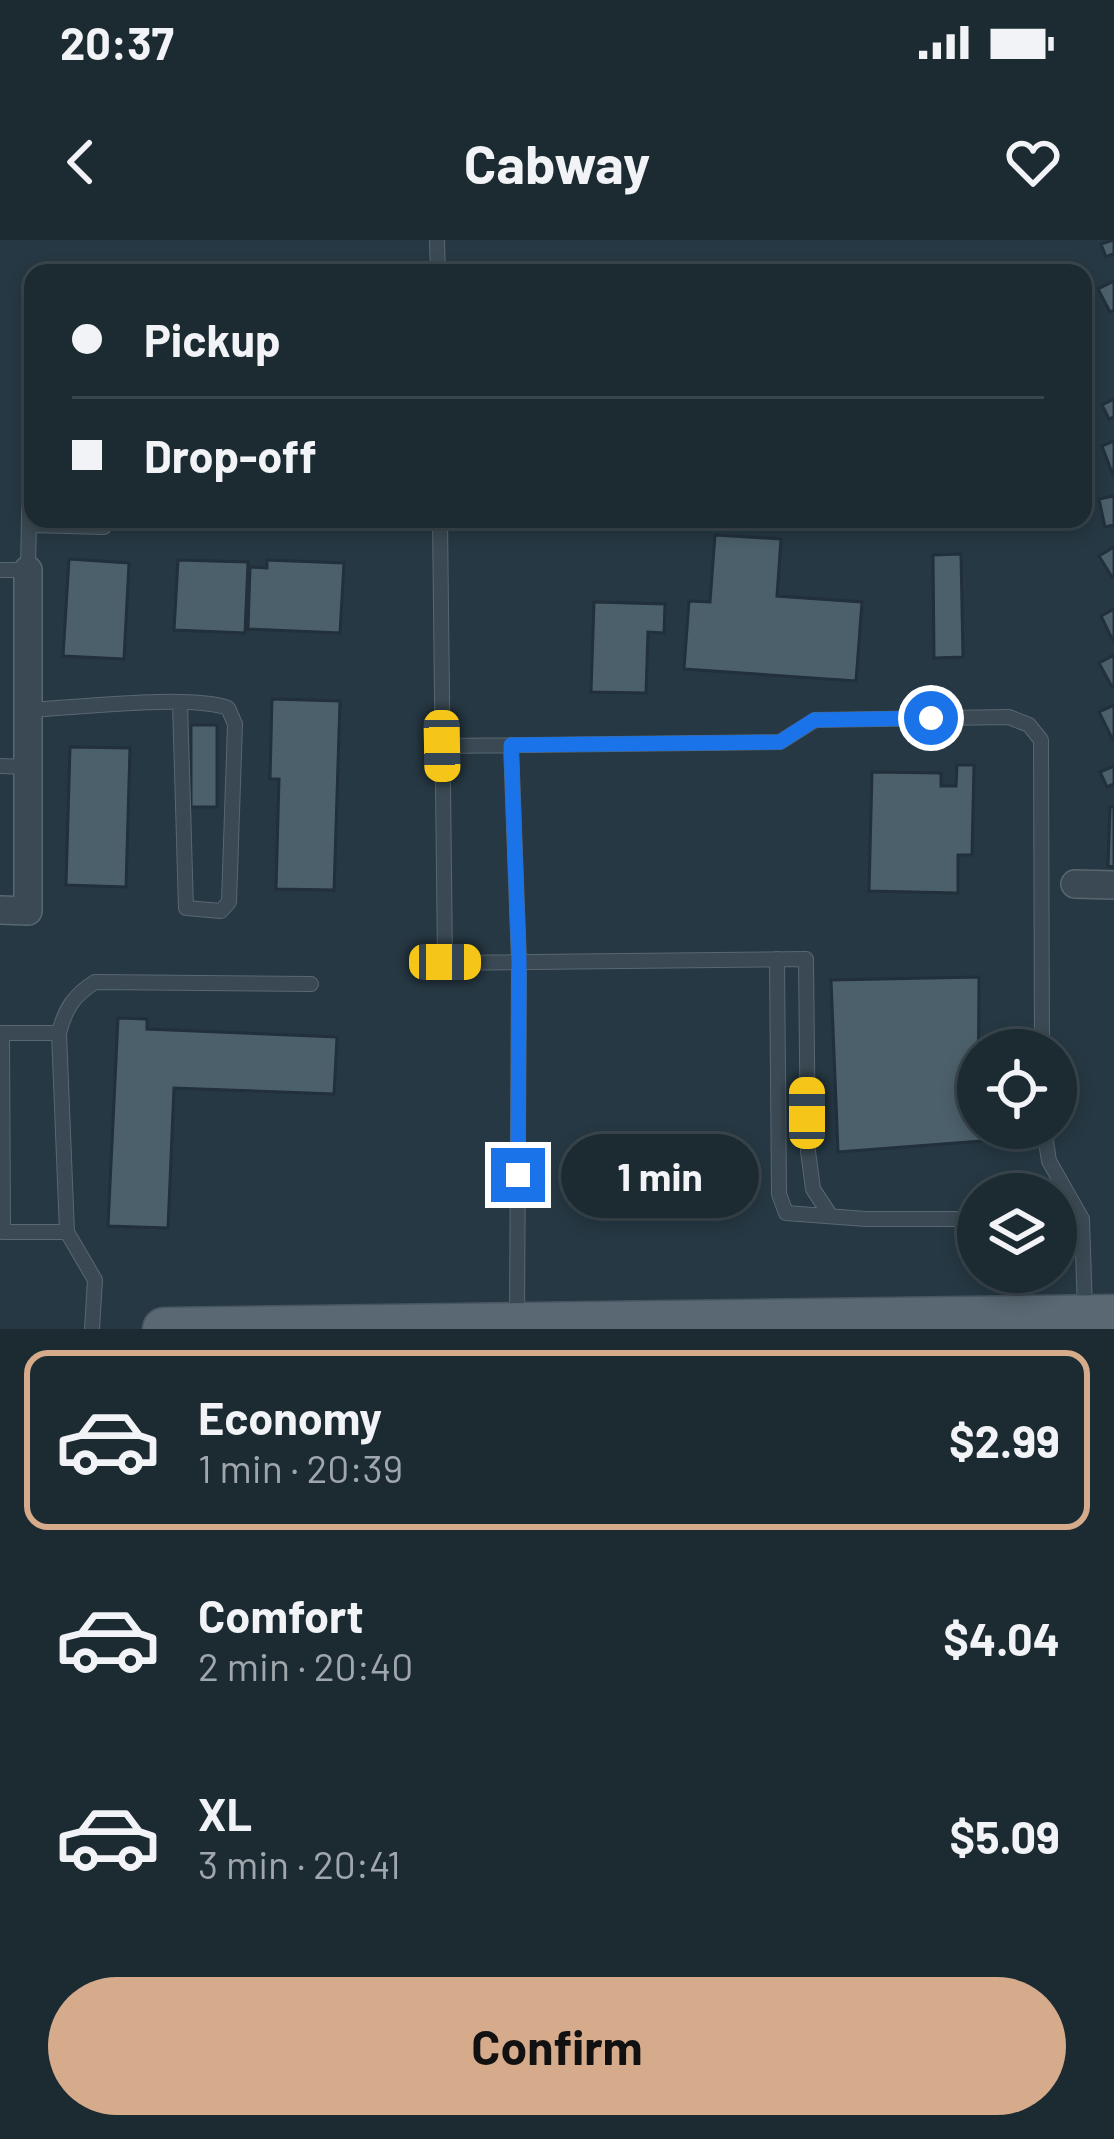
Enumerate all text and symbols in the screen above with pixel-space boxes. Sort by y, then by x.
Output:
text: 20:37 [60,15,174,69]
icon: back [48,129,114,195]
icon: heart [1000,129,1066,195]
text: Cabway [464,130,650,195]
text: Pickup [144,312,281,366]
text: Drop-off [144,428,317,482]
route start [904,691,958,745]
car [423,710,461,782]
car [409,944,481,980]
map controls [957,1029,1077,1293]
button: locate [957,1029,1077,1149]
car [789,1077,825,1149]
callout: 1 min [560,1133,758,1217]
route end [491,1148,545,1202]
text: 1 min [617,1152,703,1199]
button: layers [957,1173,1077,1293]
icon: car [54,1386,162,1494]
text: Economy [198,1390,382,1444]
text: $2.99 [949,1413,1060,1467]
text: 1 min · 20:39 [198,1444,403,1491]
icon: car [54,1584,162,1692]
text: Comfort [198,1588,364,1642]
text: $4.04 [943,1611,1060,1665]
text: 2 min · 20:40 [198,1642,413,1689]
icon: car [54,1782,162,1890]
text: XL [198,1786,252,1840]
text: $5.09 [949,1809,1060,1863]
text: 3 min · 20:41 [198,1840,401,1887]
button: Confirm [48,1977,1066,2115]

